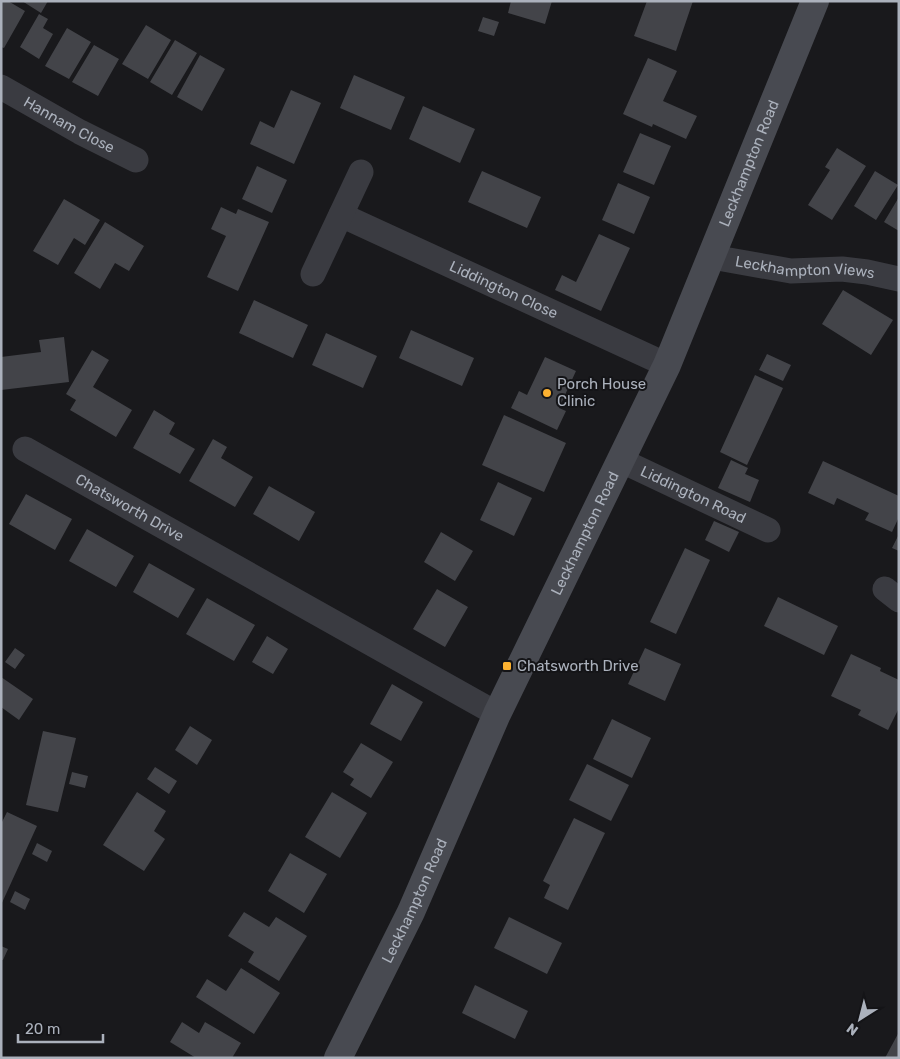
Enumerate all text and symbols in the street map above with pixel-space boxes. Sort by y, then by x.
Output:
street label: Hannam Close [21,93,118,157]
street label: Leckhampton Road [715,97,783,229]
street label: Leckhampton Views [734,252,877,283]
street label: Liddington Close [447,257,561,323]
place label: Porch House Clinic [557,375,646,410]
marker: Porch House Clinic [541,387,553,399]
street label: Liddington Road [638,462,749,527]
street label: Leckhampton Road [547,469,623,598]
street label: Chatsworth Drive [72,470,187,545]
place label: Chatsworth Drive [517,657,639,675]
marker: Chatsworth Drive [501,660,513,672]
street label: Leckhampton Road [378,836,451,966]
north arrow [835,994,885,1044]
scale bar [18,1012,102,1044]
text: N [844,1019,862,1039]
text: 20 m [25,1020,60,1038]

